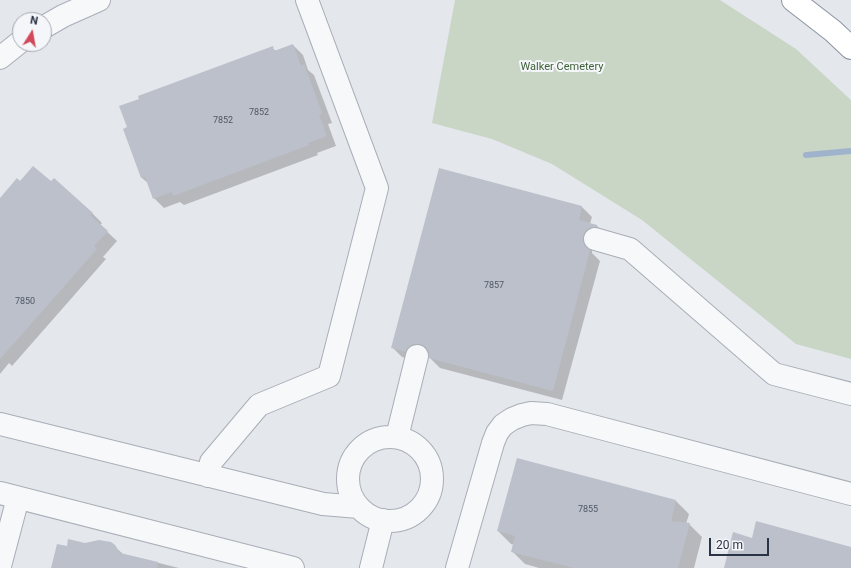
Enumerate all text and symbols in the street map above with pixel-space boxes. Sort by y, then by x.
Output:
north arrow [12,12,52,52]
text: N [29,14,39,28]
park label: Walker Cemetery [521,60,603,74]
house number: 7852 [249,108,269,118]
house number: 7852 [213,116,233,126]
house number: 7857 [484,281,504,291]
house number: 7850 [15,297,35,307]
house number: 7855 [578,505,598,515]
scale bar [711,530,771,556]
text: 20 m [716,538,743,552]

